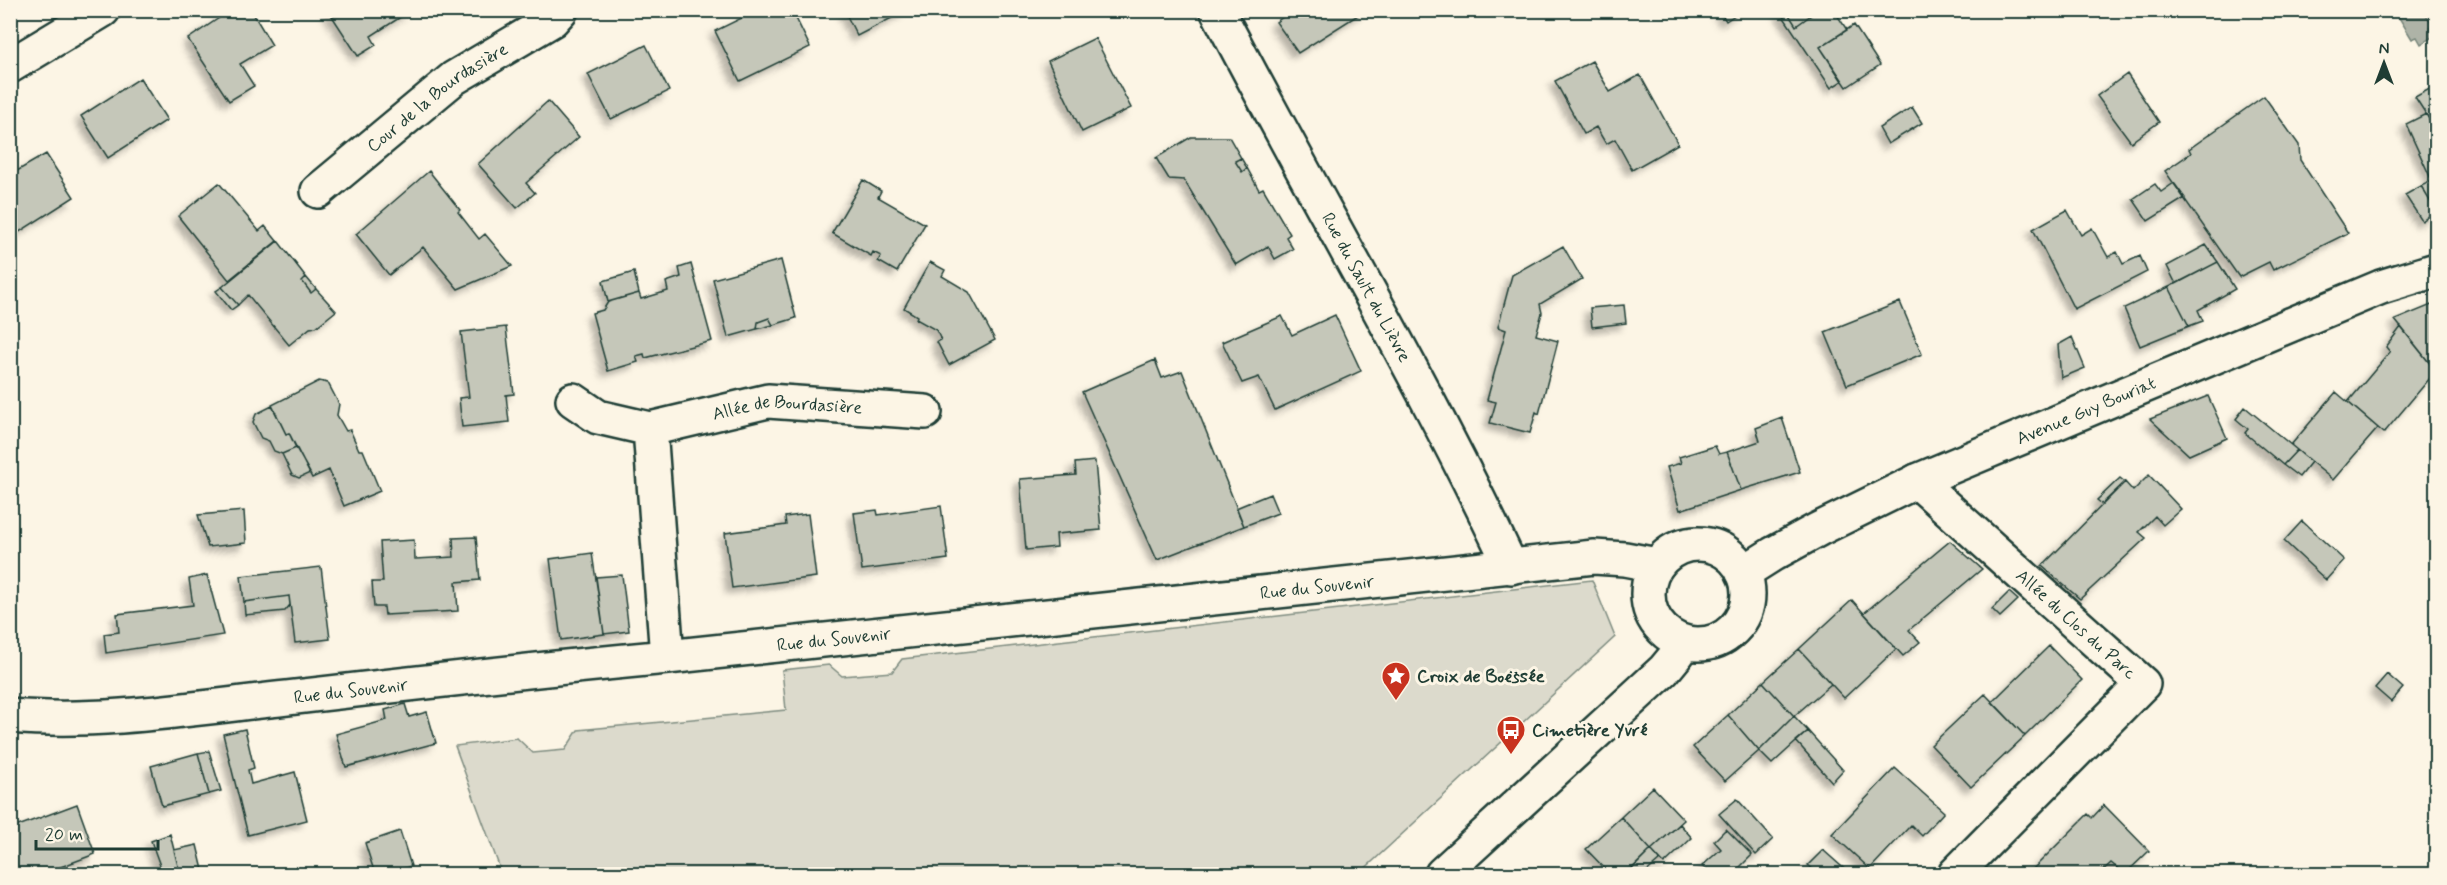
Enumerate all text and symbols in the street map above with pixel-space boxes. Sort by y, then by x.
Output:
north arrow [2354,33,2414,93]
street label: Cour de la Bourdasière [362,38,513,158]
text: N [2379,39,2389,60]
street label: Rue du Sault du Lièvre [1315,209,1416,367]
street label: Avenue Guy Bouriat [2013,371,2160,451]
street label: Allée de Bourdasière [710,390,863,427]
street label: Allée du Clos du Parc [2010,564,2141,685]
street label: Rue du Souvenir [1259,570,1376,606]
street label: Rue du Souvenir [776,622,893,658]
place icon: Croix de Boëssée [1380,660,1412,702]
place label: Croix de Boëssée [1417,665,1545,689]
street label: Rue du Souvenir [292,673,409,710]
bus stop icon: Cimetière Yvré [1495,714,1527,756]
place label: Cimetière Yvré [1532,719,1648,743]
scale bar [36,813,158,851]
text: 20 m [45,823,83,847]

